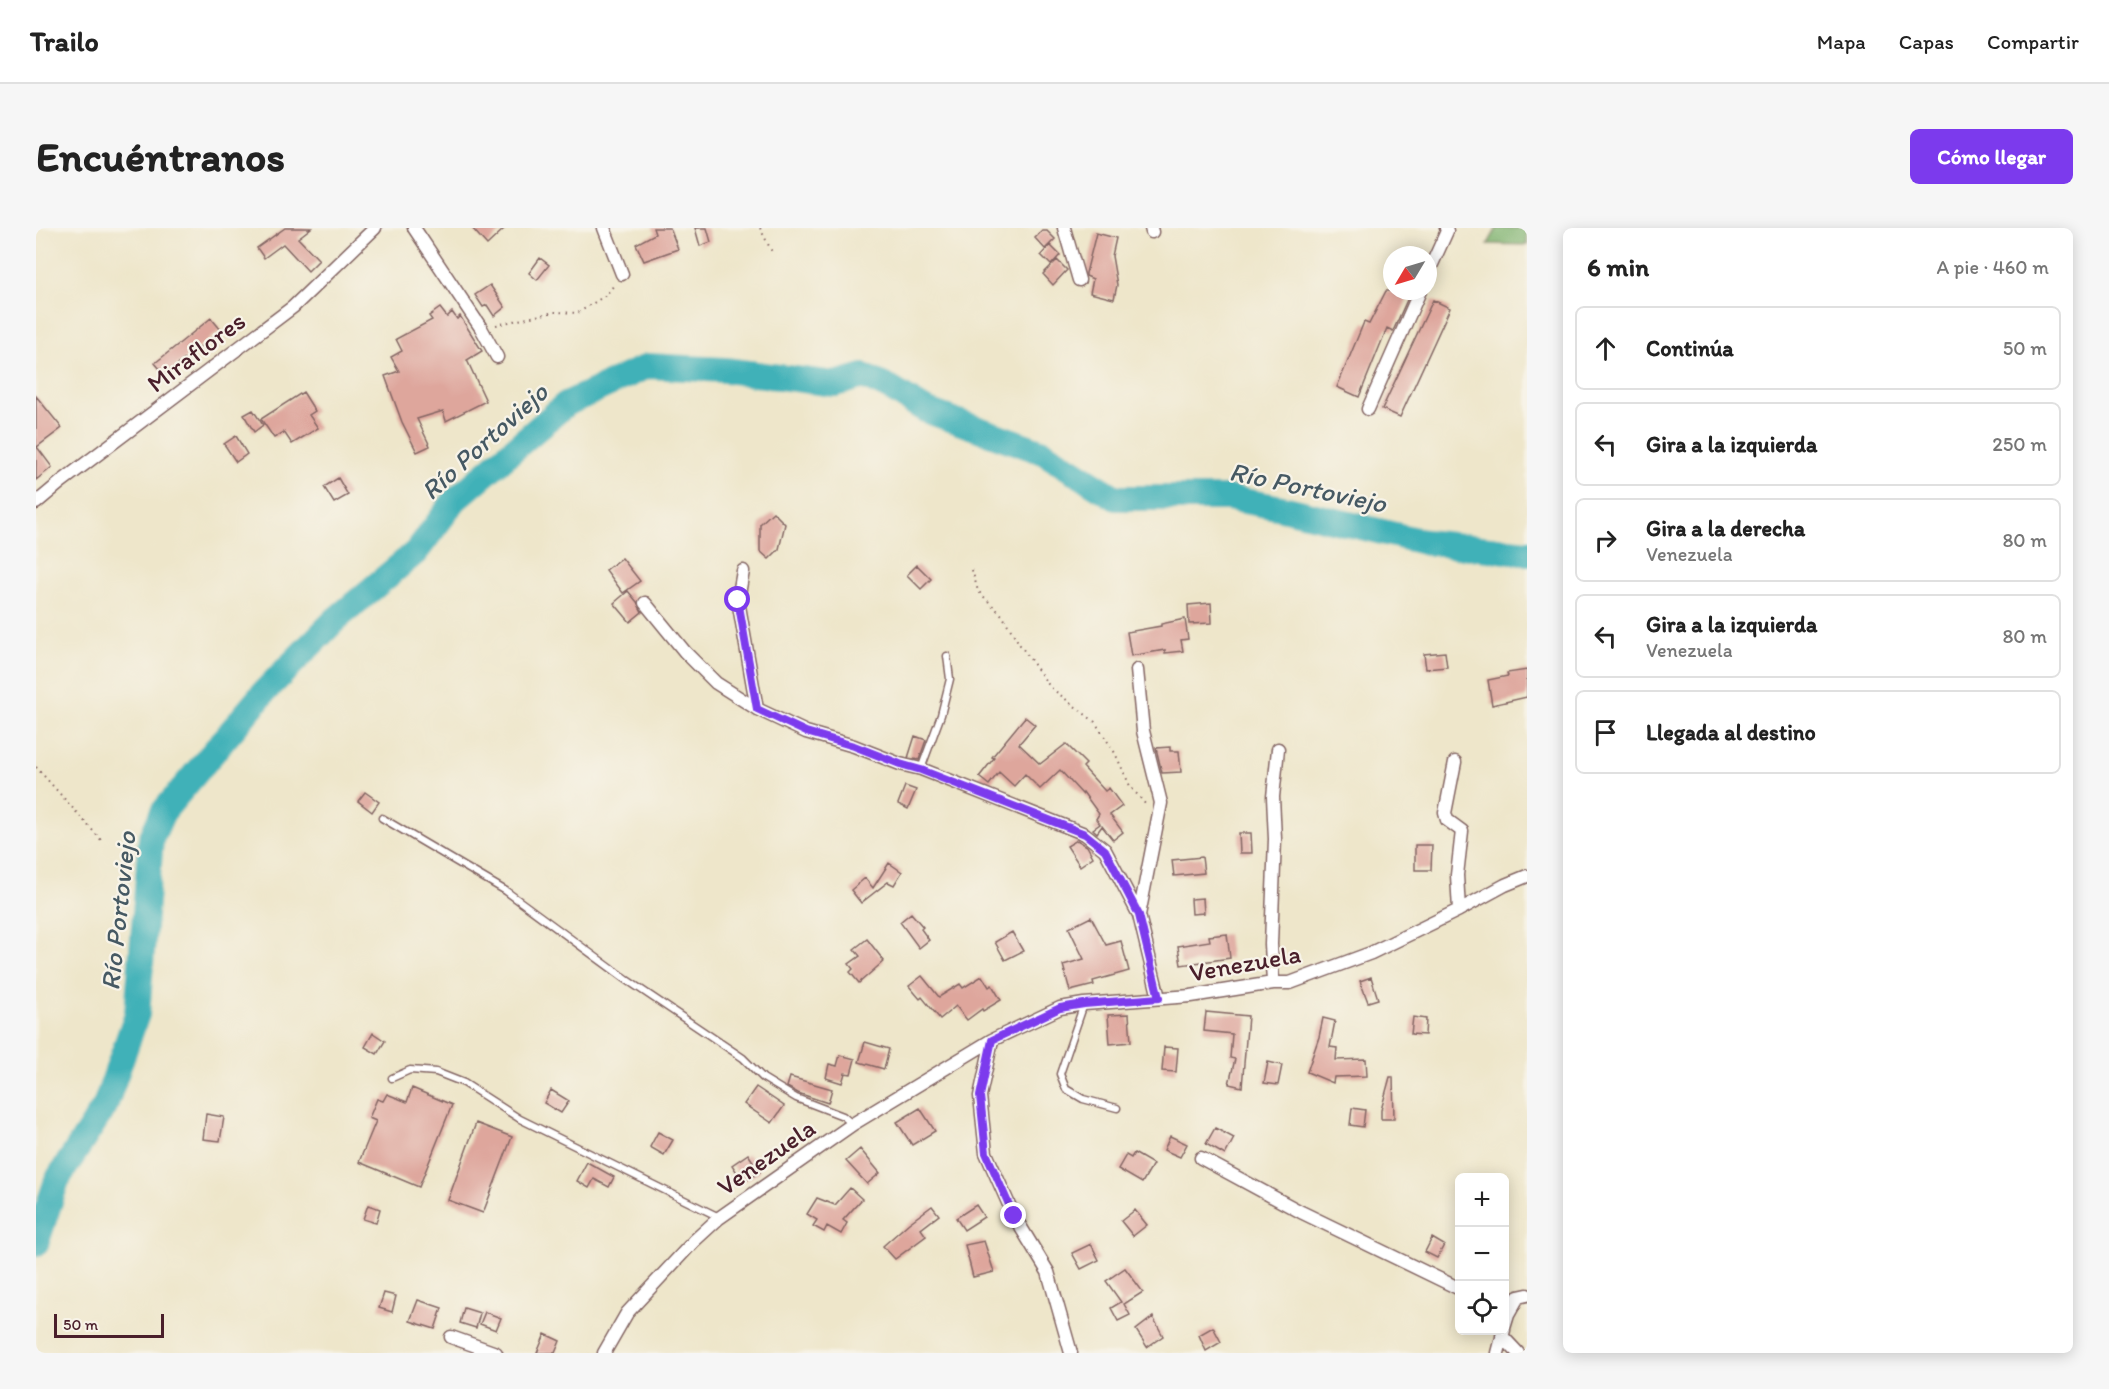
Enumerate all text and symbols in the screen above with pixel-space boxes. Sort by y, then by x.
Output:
text: Trailo [30,24,99,58]
text: Mapa [1817,29,1866,54]
text: Capas [1899,29,1954,54]
text: Compartir [1987,29,2079,54]
button: Cómo llegar [1910,129,2073,184]
text: Encuéntranos [36,131,285,182]
north arrow [1383,246,1437,300]
text: 6 min [1587,251,1649,283]
text: A pie · 460 m [1936,255,2049,279]
street label: Miraflores [140,305,252,399]
icon: ahead [1589,332,1622,365]
text: Continúa [1646,335,1734,362]
text: 50 m [2003,336,2047,360]
water label: Río Portoviejo [414,375,555,507]
icon: left [1589,428,1622,461]
text: Gira a la izquierda [1646,431,1817,458]
text: 250 m [1992,432,2047,456]
water label: Río Portoviejo [1227,454,1391,520]
text: Gira a la derecha [1646,515,1805,542]
icon: right [1589,524,1622,557]
text: 80 m [2002,528,2047,552]
text: Venezuela [1646,542,1733,566]
route start [724,586,750,612]
text: Gira a la izquierda [1646,611,1817,638]
icon: left [1589,620,1622,653]
text: 80 m [2002,624,2047,648]
text: Venezuela [1646,638,1733,662]
icon: arrive [1589,716,1622,749]
text: Llegada al destino [1646,719,1816,746]
water label: Río Portoviejo [93,829,143,992]
street label: Venezuela [1187,937,1303,989]
street label: Venezuela [711,1112,821,1202]
map controls [1455,1173,1509,1335]
button: + [1455,1173,1509,1227]
route end [1000,1202,1026,1228]
button: − [1455,1227,1509,1281]
button: locate [1455,1281,1509,1335]
scale bar [54,1311,164,1338]
text: 50 m [63,1315,98,1334]

